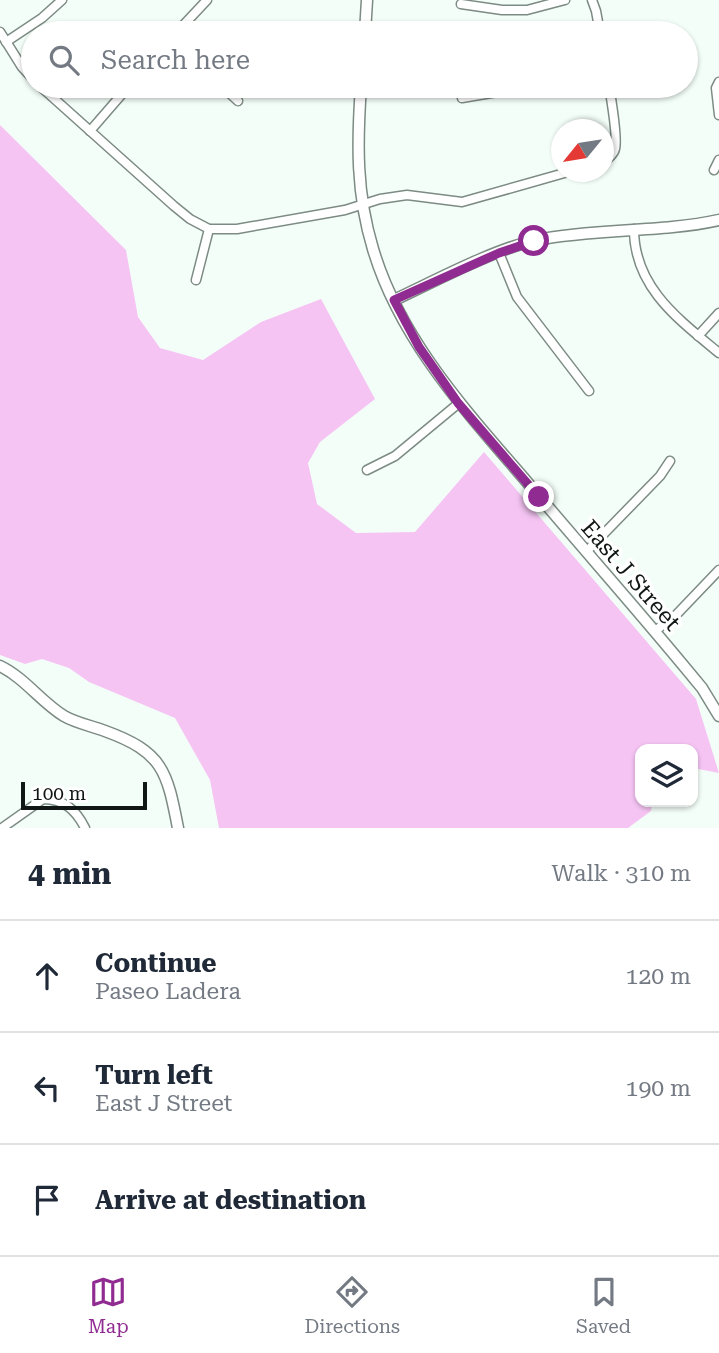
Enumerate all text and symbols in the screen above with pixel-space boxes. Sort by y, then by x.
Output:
search box [21,21,698,98]
icon: search [45,41,83,79]
text: Search here [101,45,250,75]
north arrow [551,119,614,182]
route start [518,225,549,256]
route end [523,481,554,512]
street label: East J Street [575,515,686,636]
map controls [635,744,698,807]
button: layers [635,744,698,807]
scale bar [21,779,147,811]
text: 100 m [32,782,86,805]
text: 4 min [28,856,111,891]
text: Walk · 310 m [552,860,691,887]
text: Continue [95,948,217,978]
icon: ahead [28,957,66,995]
text: 120 m [626,963,691,990]
text: Paseo Ladera [95,978,241,1005]
text: Turn left [95,1060,213,1090]
icon: left [28,1069,66,1107]
text: 190 m [626,1075,691,1102]
text: East J Street [95,1090,232,1117]
icon: arrive [28,1181,66,1219]
text: Arrive at destination [95,1185,366,1215]
tab: Map [88,1273,129,1338]
tab: Directions [304,1273,400,1338]
tab: Saved [576,1273,631,1338]

